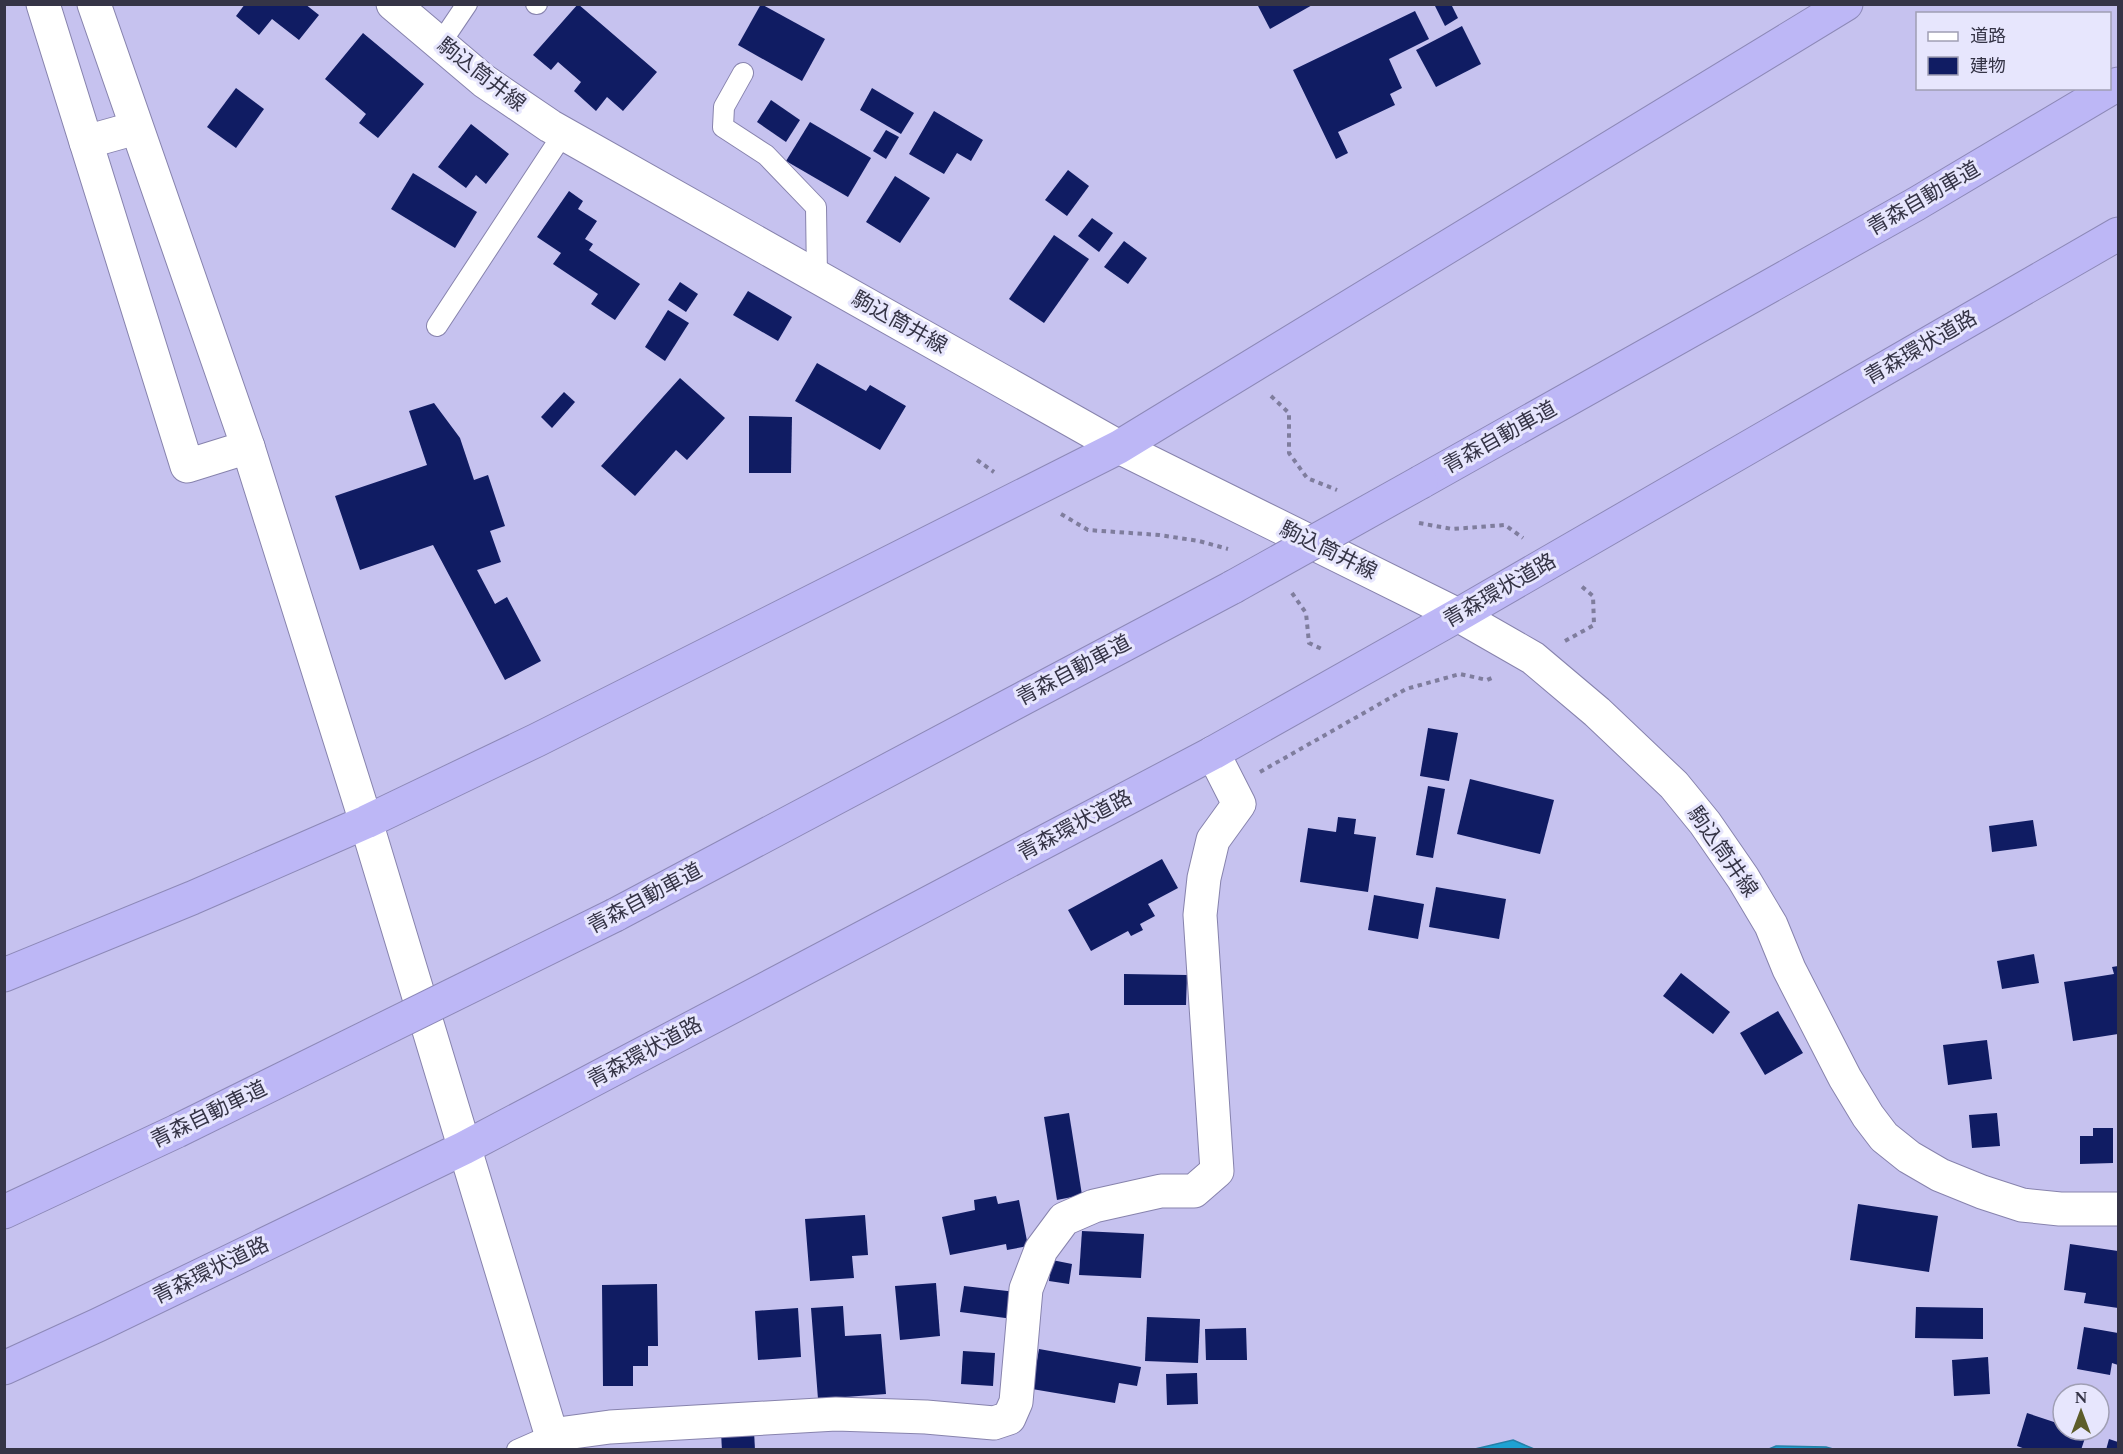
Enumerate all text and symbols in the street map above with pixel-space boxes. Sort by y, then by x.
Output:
legend [1916,12,2111,90]
text: 道路 [1970,23,2006,50]
street label: 駒込筒井線 [430,30,532,120]
text: 建物 [1970,53,2006,80]
street label: 青森自動車道 [1861,154,1987,244]
street label: 駒込筒井線 [845,284,953,362]
street label: 青森環状道路 [1858,303,1984,393]
street label: 青森自動車道 [1437,393,1563,483]
street label: 駒込筒井線 [1274,514,1382,588]
street label: 青森環状道路 [1437,546,1563,636]
street label: 青森自動車道 [1011,627,1137,715]
street label: 青森環状道路 [1012,782,1138,870]
street label: 駒込筒井線 [1679,800,1765,904]
street label: 青森自動車道 [582,855,708,943]
street label: 青森環状道路 [582,1009,708,1097]
street label: 青森自動車道 [145,1073,273,1157]
street label: 青森環状道路 [147,1229,275,1313]
north arrow [2051,1382,2111,1442]
text: N [2074,1386,2088,1410]

